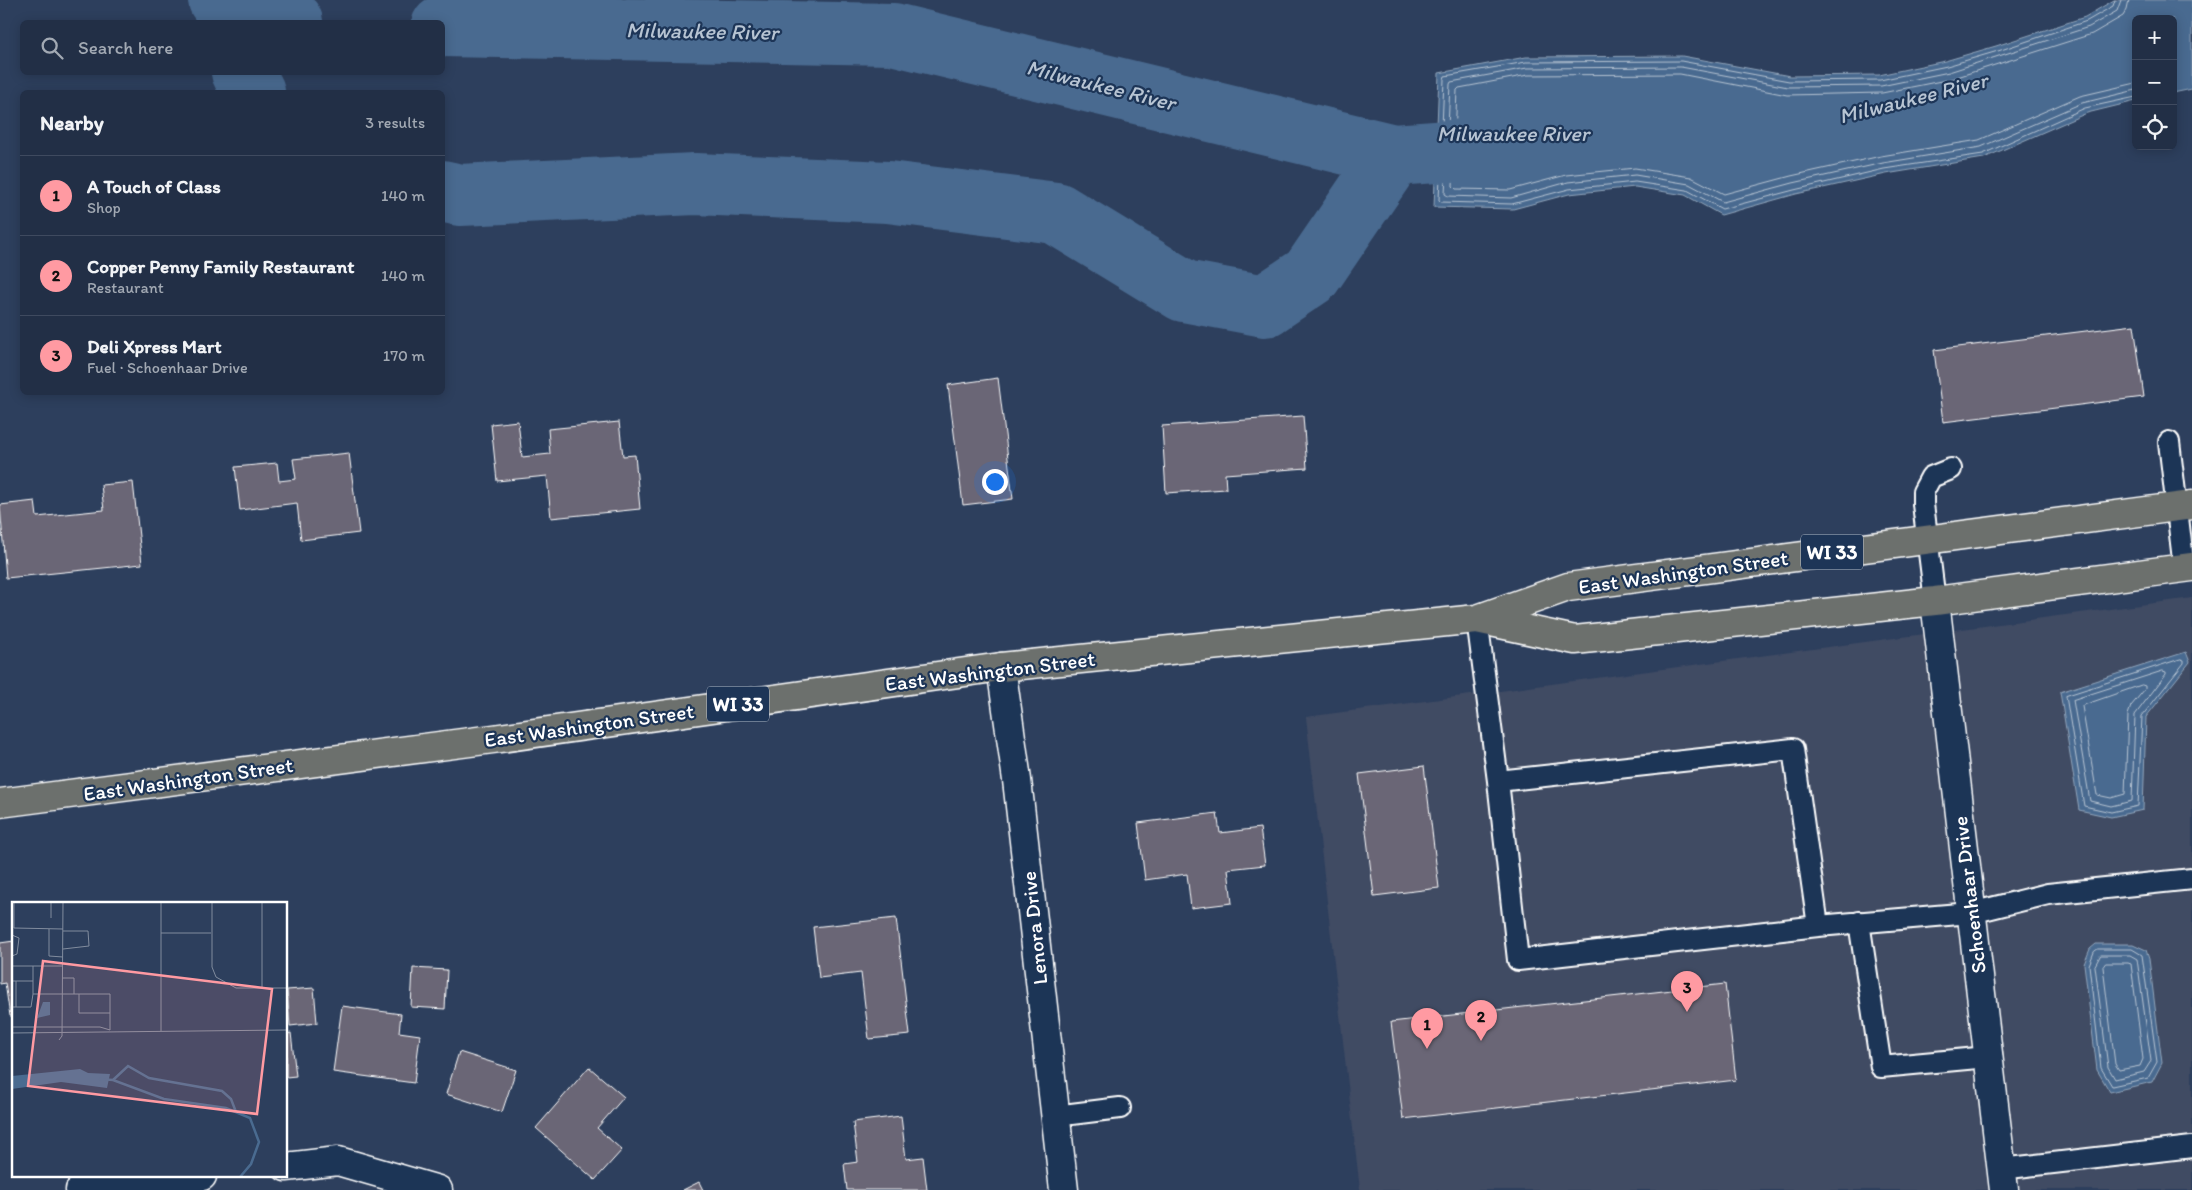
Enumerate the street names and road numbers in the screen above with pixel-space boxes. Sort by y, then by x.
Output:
road number: WI 33 [1801,534,1863,570]
street label: East Washington Street [1577,545,1790,599]
street label: East Washington Street [884,646,1097,696]
road number: WI 33 [707,686,769,722]
street label: East Washington Street [483,698,696,752]
street label: East Washington Street [82,752,295,806]
street label: Schoenhaar Drive [1947,815,1991,975]
street label: Lenora Drive [1016,870,1052,986]

